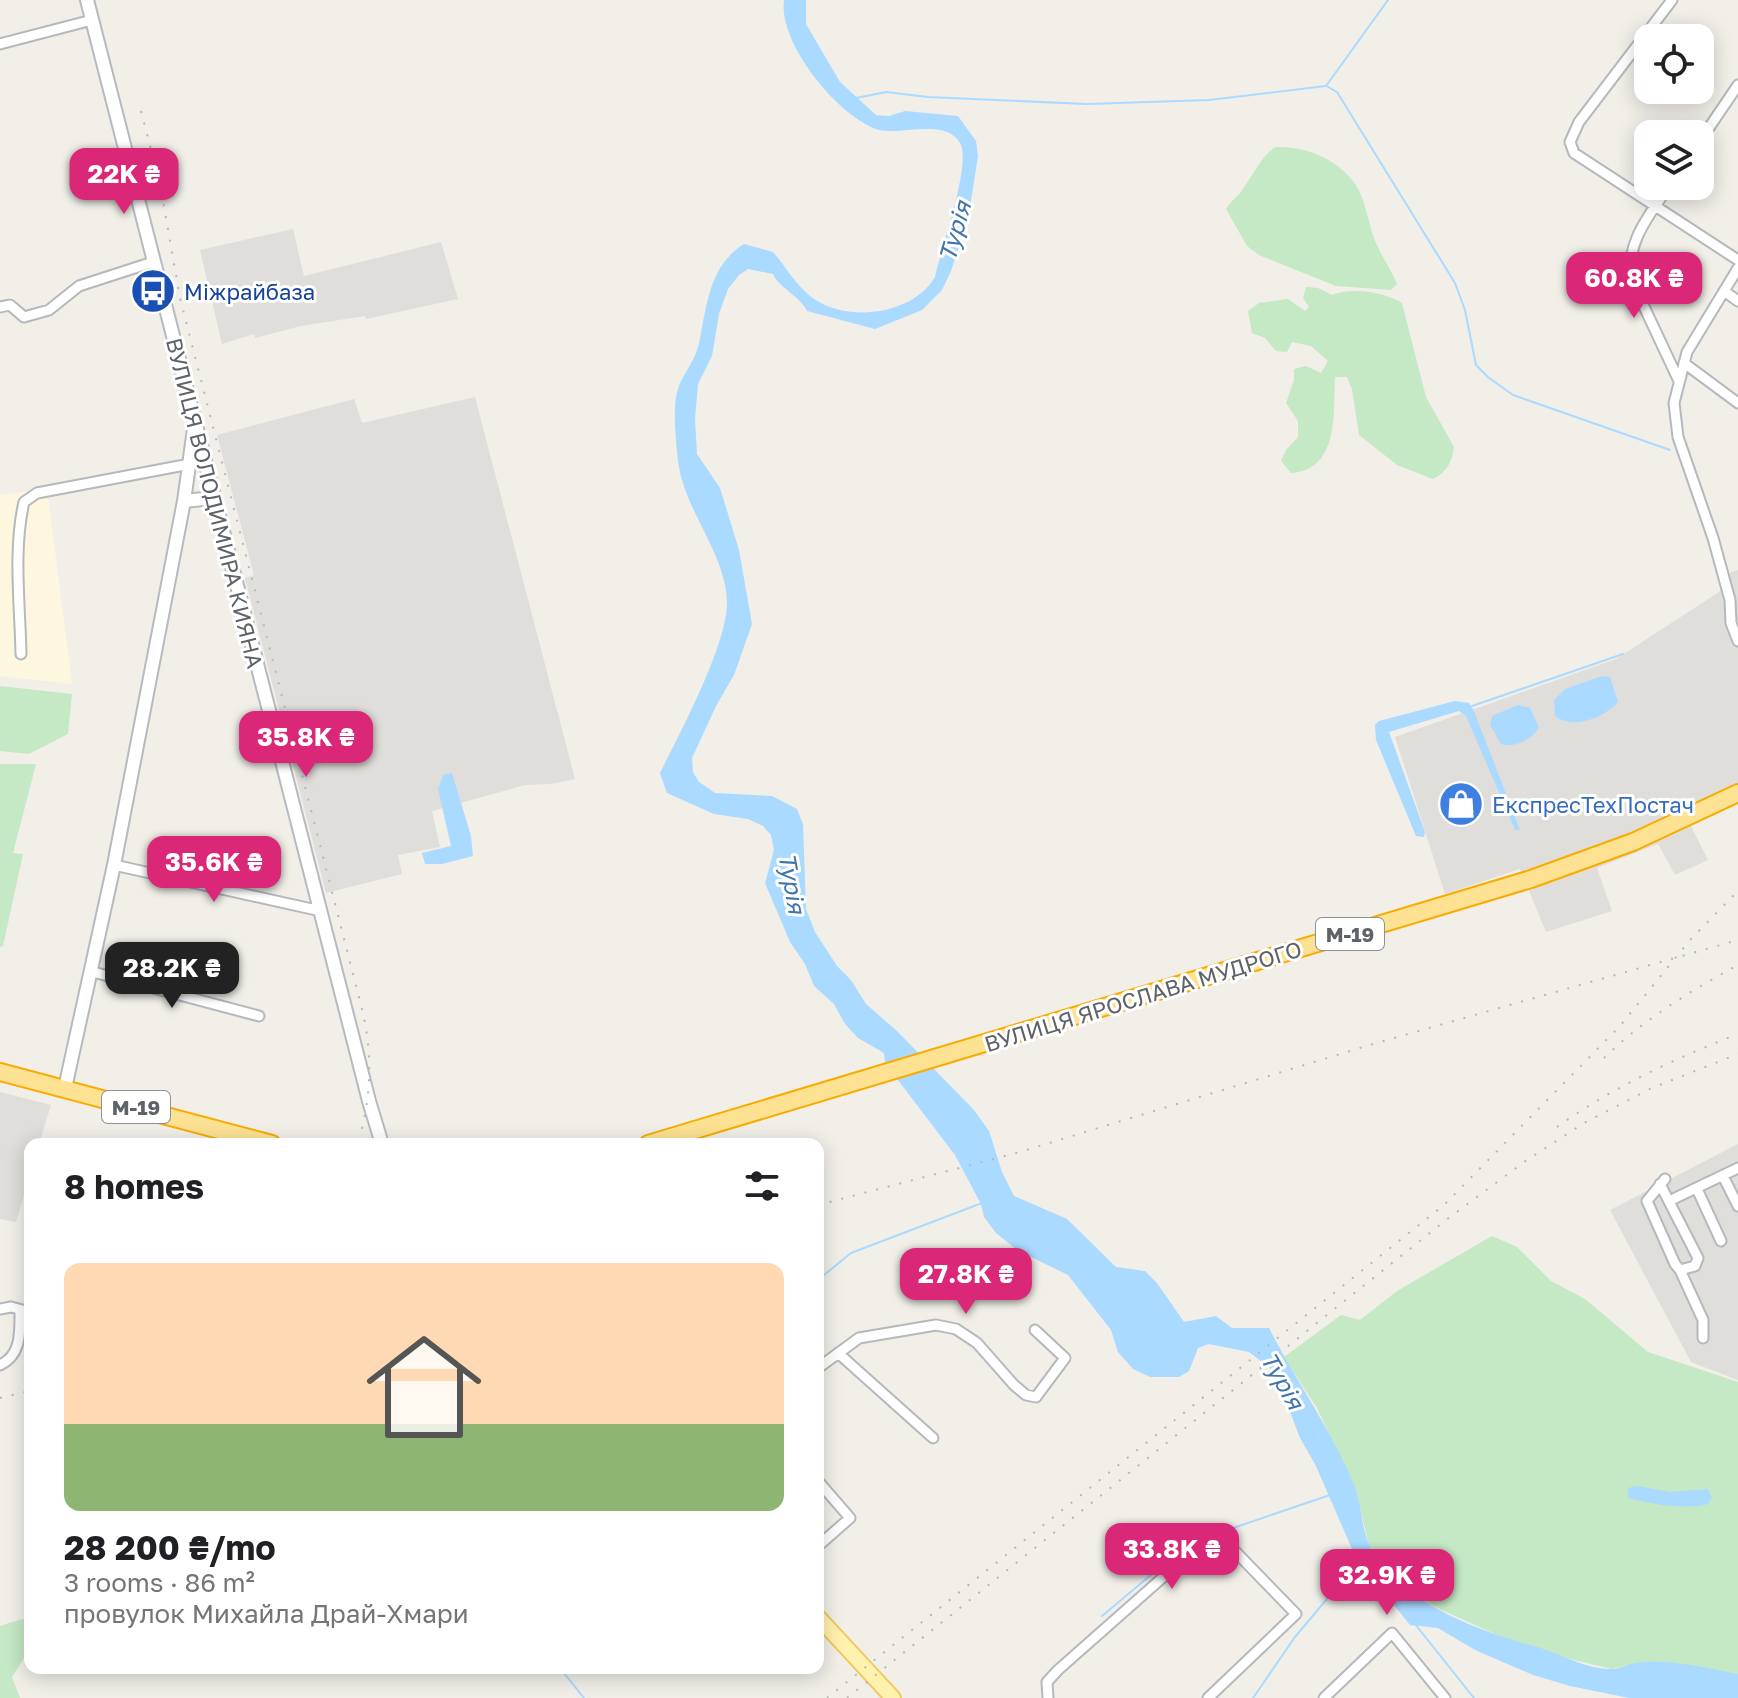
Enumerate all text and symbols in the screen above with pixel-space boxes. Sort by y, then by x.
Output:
map controls [1634,24,1714,200]
button: locate [1634,24,1714,104]
button: layers [1634,120,1714,200]
pin: 22K ₴ [68,148,180,216]
text: 22K ₴ [88,158,160,189]
water label: Турія [932,196,978,265]
pin: 60.8K ₴ [1560,252,1708,320]
text: 60.8K ₴ [1584,262,1684,293]
bus stop icon: Міжрайбаза [129,267,177,315]
place label: Міжрайбаза [184,278,315,305]
street label: ВУЛИЦЯ ВОЛОДИМИРА КИЯНА [161,335,269,671]
pin: 35.8K ₴ [232,711,380,779]
text: 35.8K ₴ [257,721,355,752]
shop icon: ЕкспресТехПостач [1437,780,1485,828]
place label: ЕкспресТехПостач [1492,791,1694,818]
pin: 35.6K ₴ [140,836,288,904]
text: 35.6K ₴ [165,846,263,877]
water label: Турія [772,850,813,917]
road number: М-19 [1316,918,1384,950]
street label: ВУЛИЦЯ ЯРОСЛАВА МУДРОГО [981,935,1305,1057]
pin: 28.2K ₴ [98,942,246,1010]
text: 28.2K ₴ [123,952,221,983]
road number: М-19 [102,1091,170,1123]
icon: filters [740,1164,784,1208]
text: 8 homes [64,1166,204,1206]
pin: 27.8K ₴ [892,1248,1040,1316]
text: 27.8K ₴ [918,1258,1014,1289]
icon: home [352,1315,496,1459]
water label: Турія [1254,1346,1312,1415]
pin: 33.8K ₴ [1098,1523,1246,1591]
text: 28 200 ₴/mo [64,1527,276,1567]
text: 33.8K ₴ [1123,1533,1221,1564]
pin: 32.9K ₴ [1313,1549,1461,1617]
text: 32.9K ₴ [1338,1559,1436,1590]
text: 3 rooms · 86 m² [64,1567,255,1598]
text: провулок Михайла Драй-Хмари [64,1598,469,1629]

